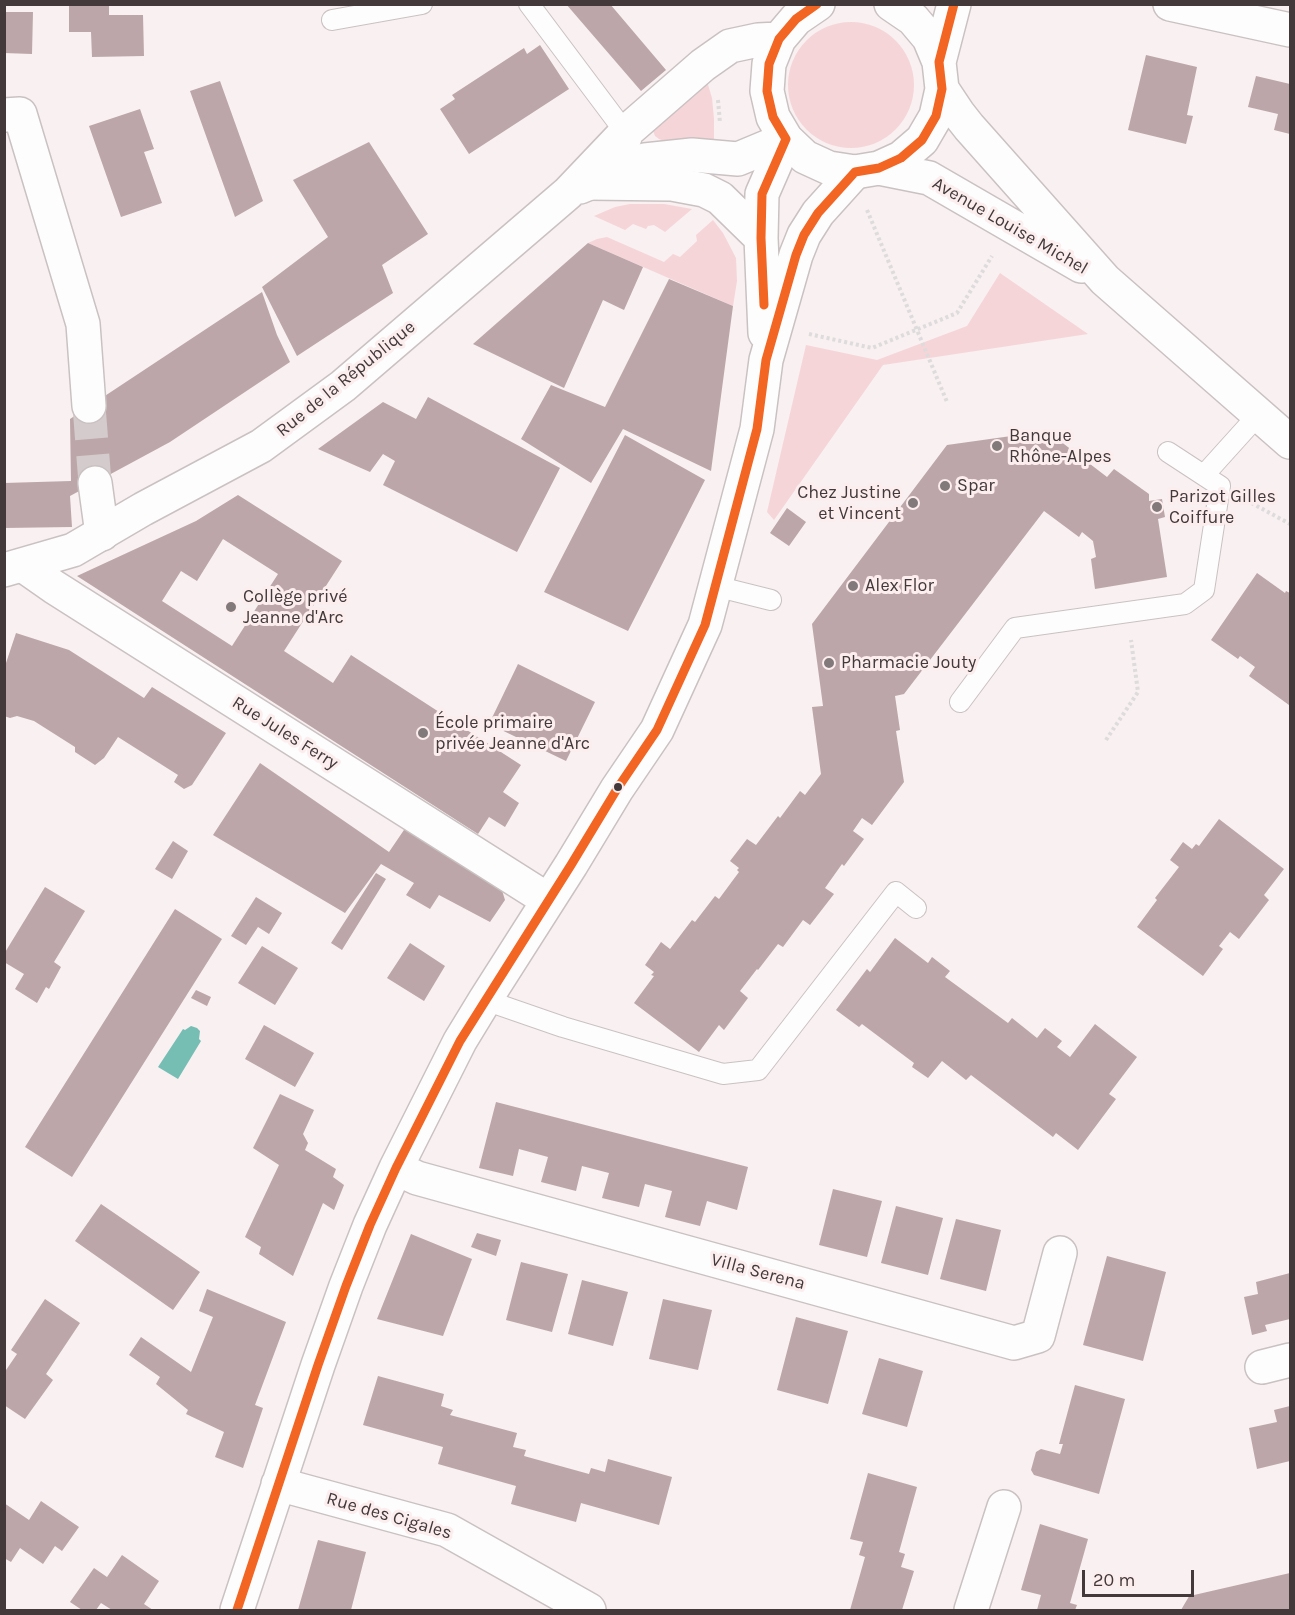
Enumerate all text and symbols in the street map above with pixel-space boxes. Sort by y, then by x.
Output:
street label: Avenue Louise Michel [928,173,1092,279]
street label: Rue de la République [272,316,420,442]
place label: Banque Rhône-Alpes [1009,425,1112,468]
marker: Banque Rhône-Alpes [990,439,1004,453]
place label: Spar [957,475,995,497]
marker: Spar [938,479,952,493]
place label: Chez Justine et Vincent [797,482,901,524]
place label: Parizot Gilles Coiffure [1169,486,1276,528]
marker: Chez Justine et Vincent [906,496,920,510]
marker: Parizot Gilles Coiffure [1150,500,1164,514]
place label: Alex Flor [865,575,934,597]
marker: Alex Flor [846,579,860,593]
place label: Collège privé Jeanne d'Arc [243,586,348,628]
marker: Collège privé Jeanne d'Arc [224,600,238,614]
place label: Pharmacie Jouty [841,652,976,674]
marker: Pharmacie Jouty [822,656,836,670]
street label: Rue Jules Ferry [228,692,342,774]
place label: École primaire privée Jeanne d'Arc [435,712,590,754]
marker: École primaire privée Jeanne d'Arc [416,726,430,740]
unlabelled marker [612,781,624,793]
street label: Villa Serena [709,1249,807,1295]
street label: Rue des Cigales [324,1488,454,1544]
scale bar [1085,1558,1198,1596]
text: 20 m [1093,1569,1135,1591]

